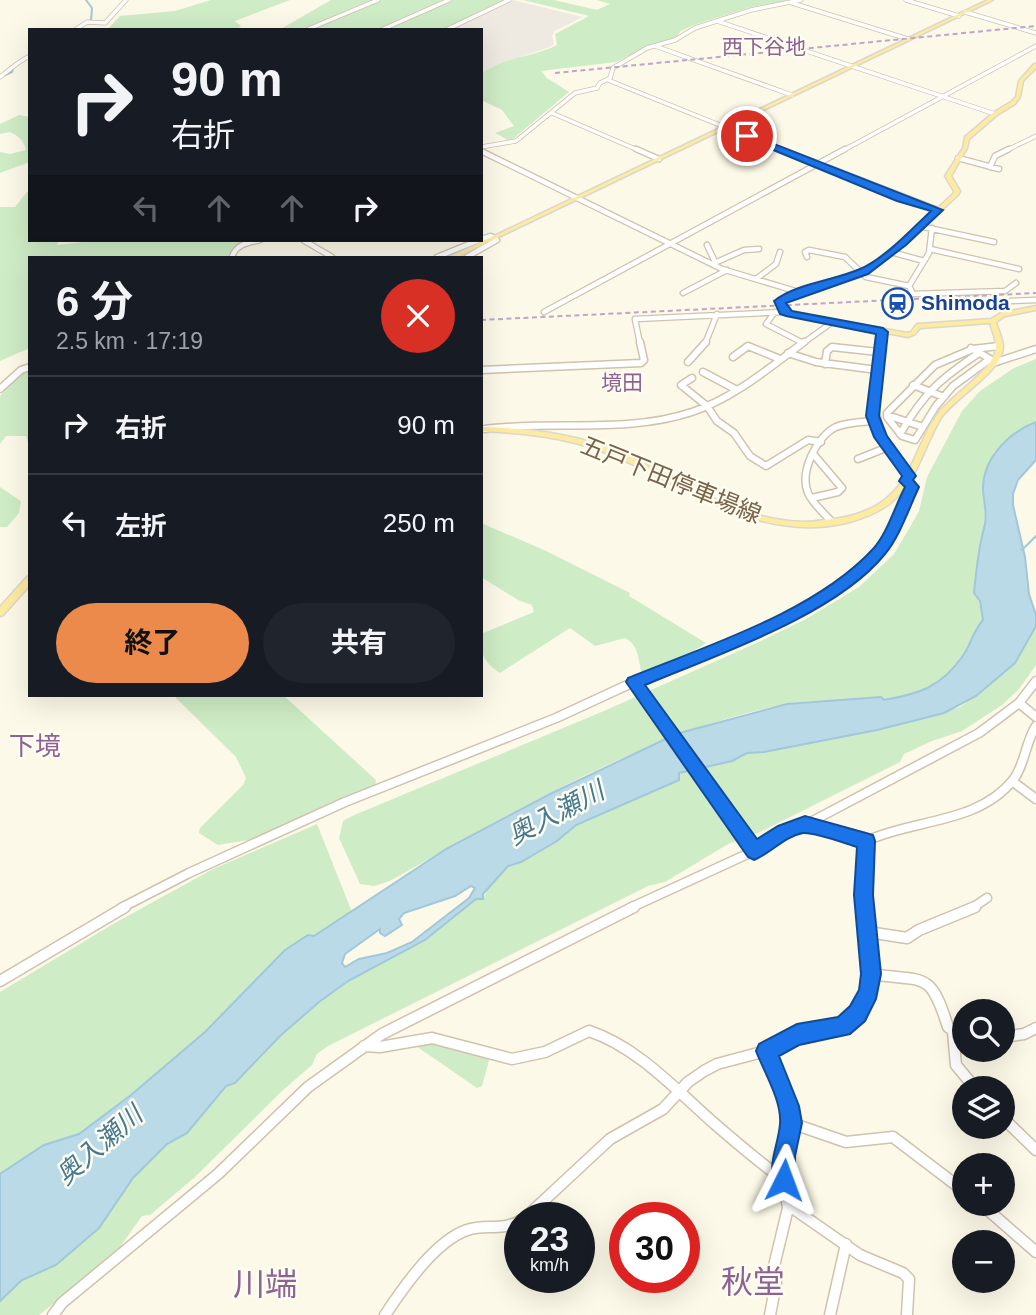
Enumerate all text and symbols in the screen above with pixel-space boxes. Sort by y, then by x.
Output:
district label: 西下谷地 [722,35,806,58]
text: 90 m [171,52,283,106]
icon: right [56,56,147,147]
pin [717,106,777,166]
text: 右折 [171,117,235,153]
icon: arrive [728,117,766,155]
icon: left [127,189,165,227]
icon: ahead [200,189,238,227]
icon: ahead [273,189,311,227]
icon: right [346,189,384,227]
text: 6 分 [56,278,133,325]
button: close [381,279,455,353]
station icon: Shimoda [881,286,915,320]
place label: Shimoda [921,291,1010,314]
text: 2.5 km · 17:19 [56,328,203,354]
district label: 境田 [601,371,643,394]
icon: right [56,406,94,444]
text: 90 m [397,410,455,440]
text: 右折 [115,413,167,443]
street label: 五戸下田停車場線 [577,431,765,528]
icon: left [56,504,94,542]
text: 250 m [383,508,455,538]
text: 左折 [115,511,167,541]
button: 終了 [56,603,249,683]
button: 共有 [263,603,455,683]
district label: 下境 [9,731,61,761]
water label: 奥入瀬川 [503,774,612,851]
map controls [952,999,1015,1293]
button: search [952,999,1015,1062]
button: layers [952,1076,1015,1139]
water label: 奥入瀬川 [50,1098,150,1190]
position arrow [747,1143,821,1217]
button: + [952,1153,1015,1216]
speed limit sign: 30 [609,1202,700,1293]
text: 23 [530,1219,569,1258]
button: − [952,1230,1015,1293]
text: km/h [530,1255,569,1275]
district label: 秋堂 [721,1264,785,1300]
district label: 川端 [233,1266,297,1302]

